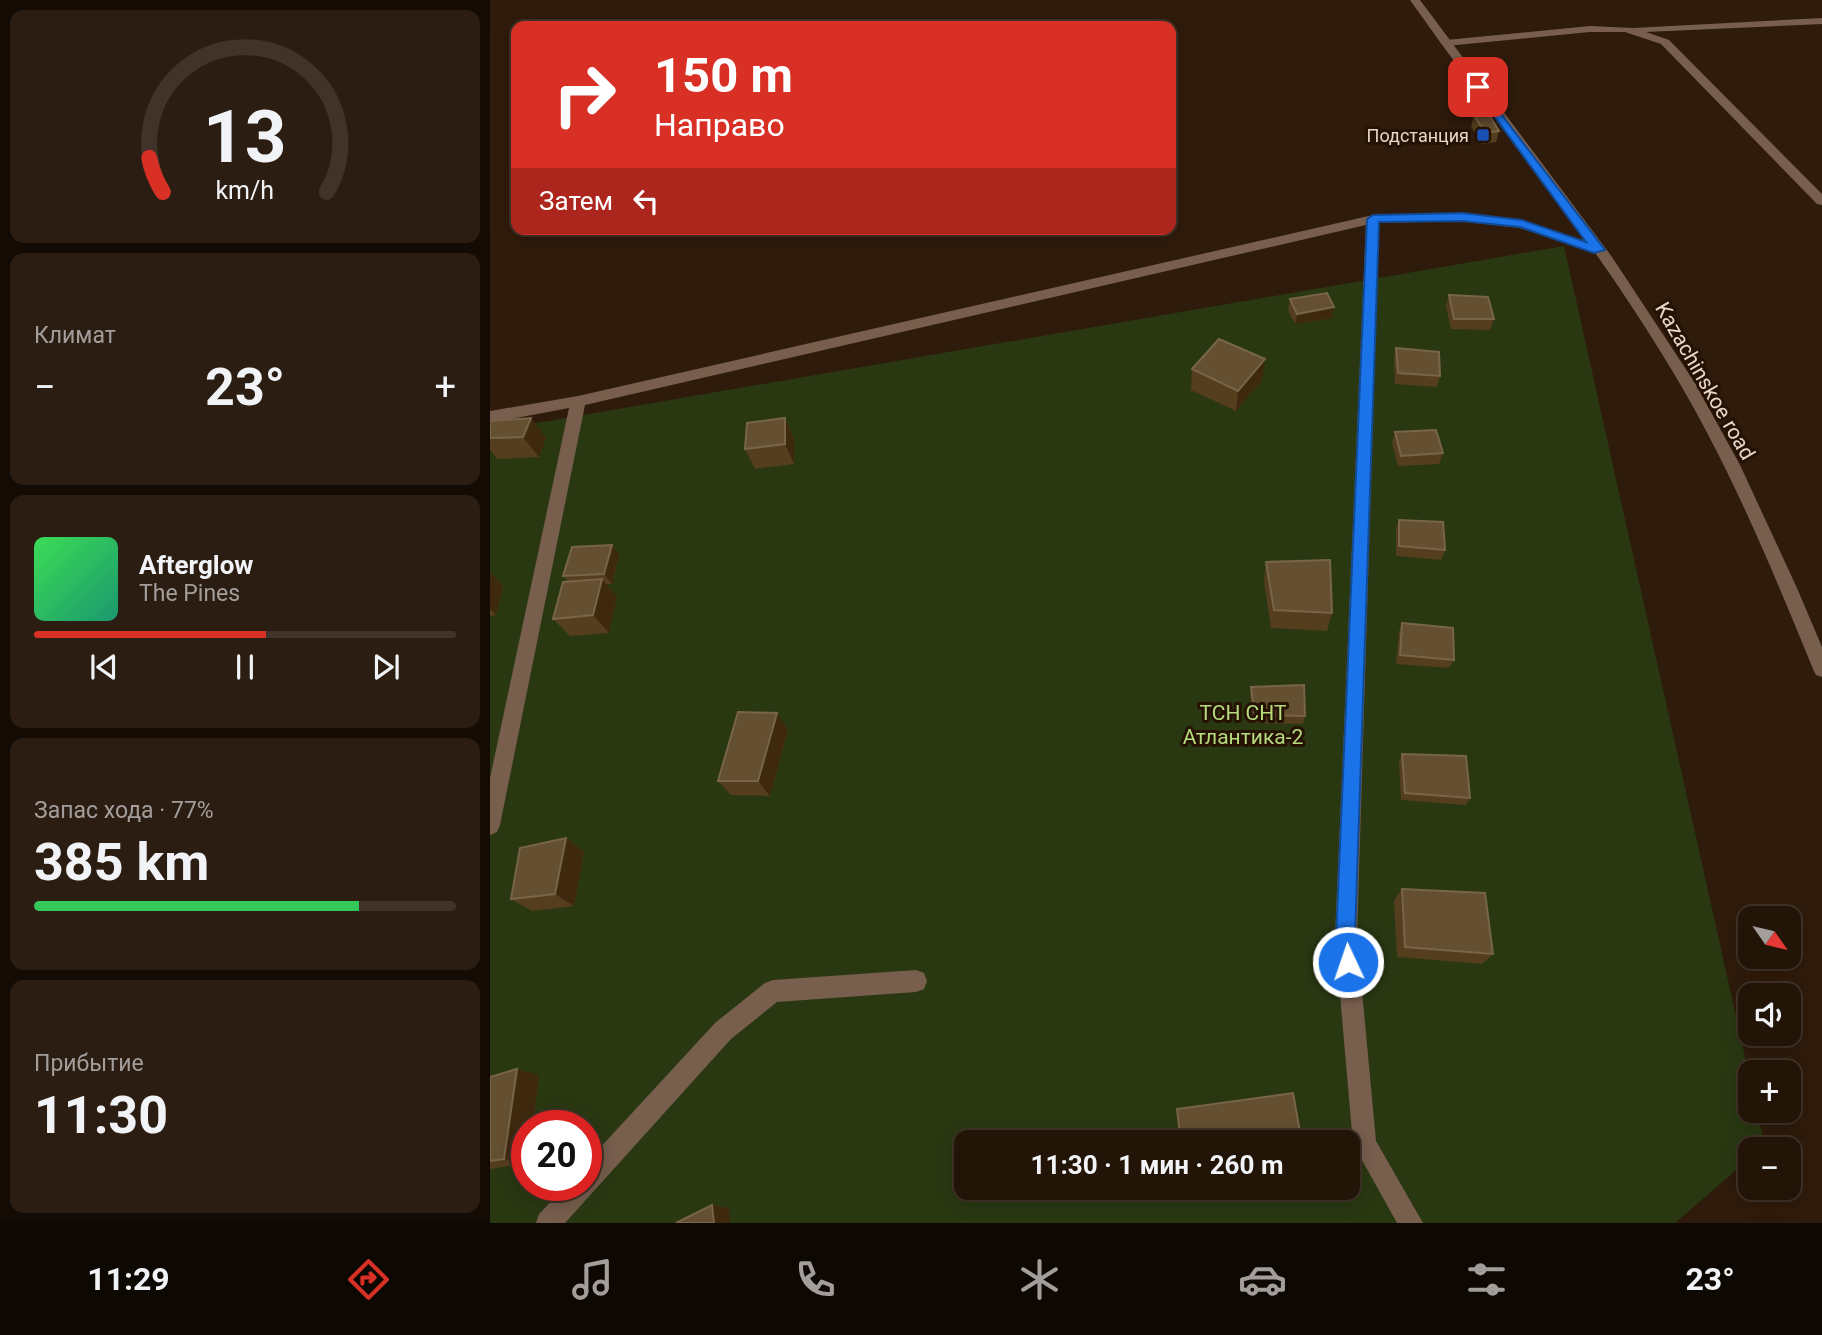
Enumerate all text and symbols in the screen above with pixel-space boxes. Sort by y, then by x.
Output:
text: 150 m [654,47,793,104]
icon: right [539,49,630,140]
pin [1448,57,1508,117]
icon: arrive [1459,68,1497,106]
text: 13 [203,95,287,181]
text: Направо [654,106,785,144]
place label: Подстанция [1367,125,1469,146]
marker: Подстанция [1475,127,1491,143]
text: km/h [216,176,274,205]
icon: left [627,182,665,220]
text: Затем [539,186,613,216]
street label: Kazachinskoe road [1650,298,1760,464]
text: Климат [34,322,116,349]
text: 23° [205,357,285,418]
text: − [34,365,56,409]
text: + [434,365,456,409]
text: Afterglow [139,550,253,580]
text: The Pines [139,580,240,607]
icon: previous [85,648,123,686]
icon: pause [226,648,264,686]
icon: next [367,648,405,686]
park label: ТСН СНТ Атлантика-2 [1183,701,1304,749]
text: Запас хода · 77% [34,797,214,824]
text: 385 km [34,832,209,893]
north arrow [1738,906,1801,970]
map controls [1738,906,1801,1200]
position arrow [1311,925,1385,999]
button: sound [1738,983,1801,1046]
text: Прибытие [34,1050,144,1077]
button: + [1738,1060,1801,1123]
text: 11:30 [34,1085,168,1146]
speed limit sign: 20 [511,1110,602,1201]
button: − [1738,1137,1801,1200]
text: 11:30 · 1 мин · 260 m [1031,1150,1283,1180]
icon: directions [344,1255,393,1304]
icon: music [568,1255,617,1304]
icon: phone [791,1255,840,1304]
icon: climate [1015,1255,1064,1304]
icon: car [1238,1255,1287,1304]
icon: filters [1462,1255,1511,1304]
text: 11:29 [87,1260,170,1298]
text: 23° [1685,1260,1735,1298]

